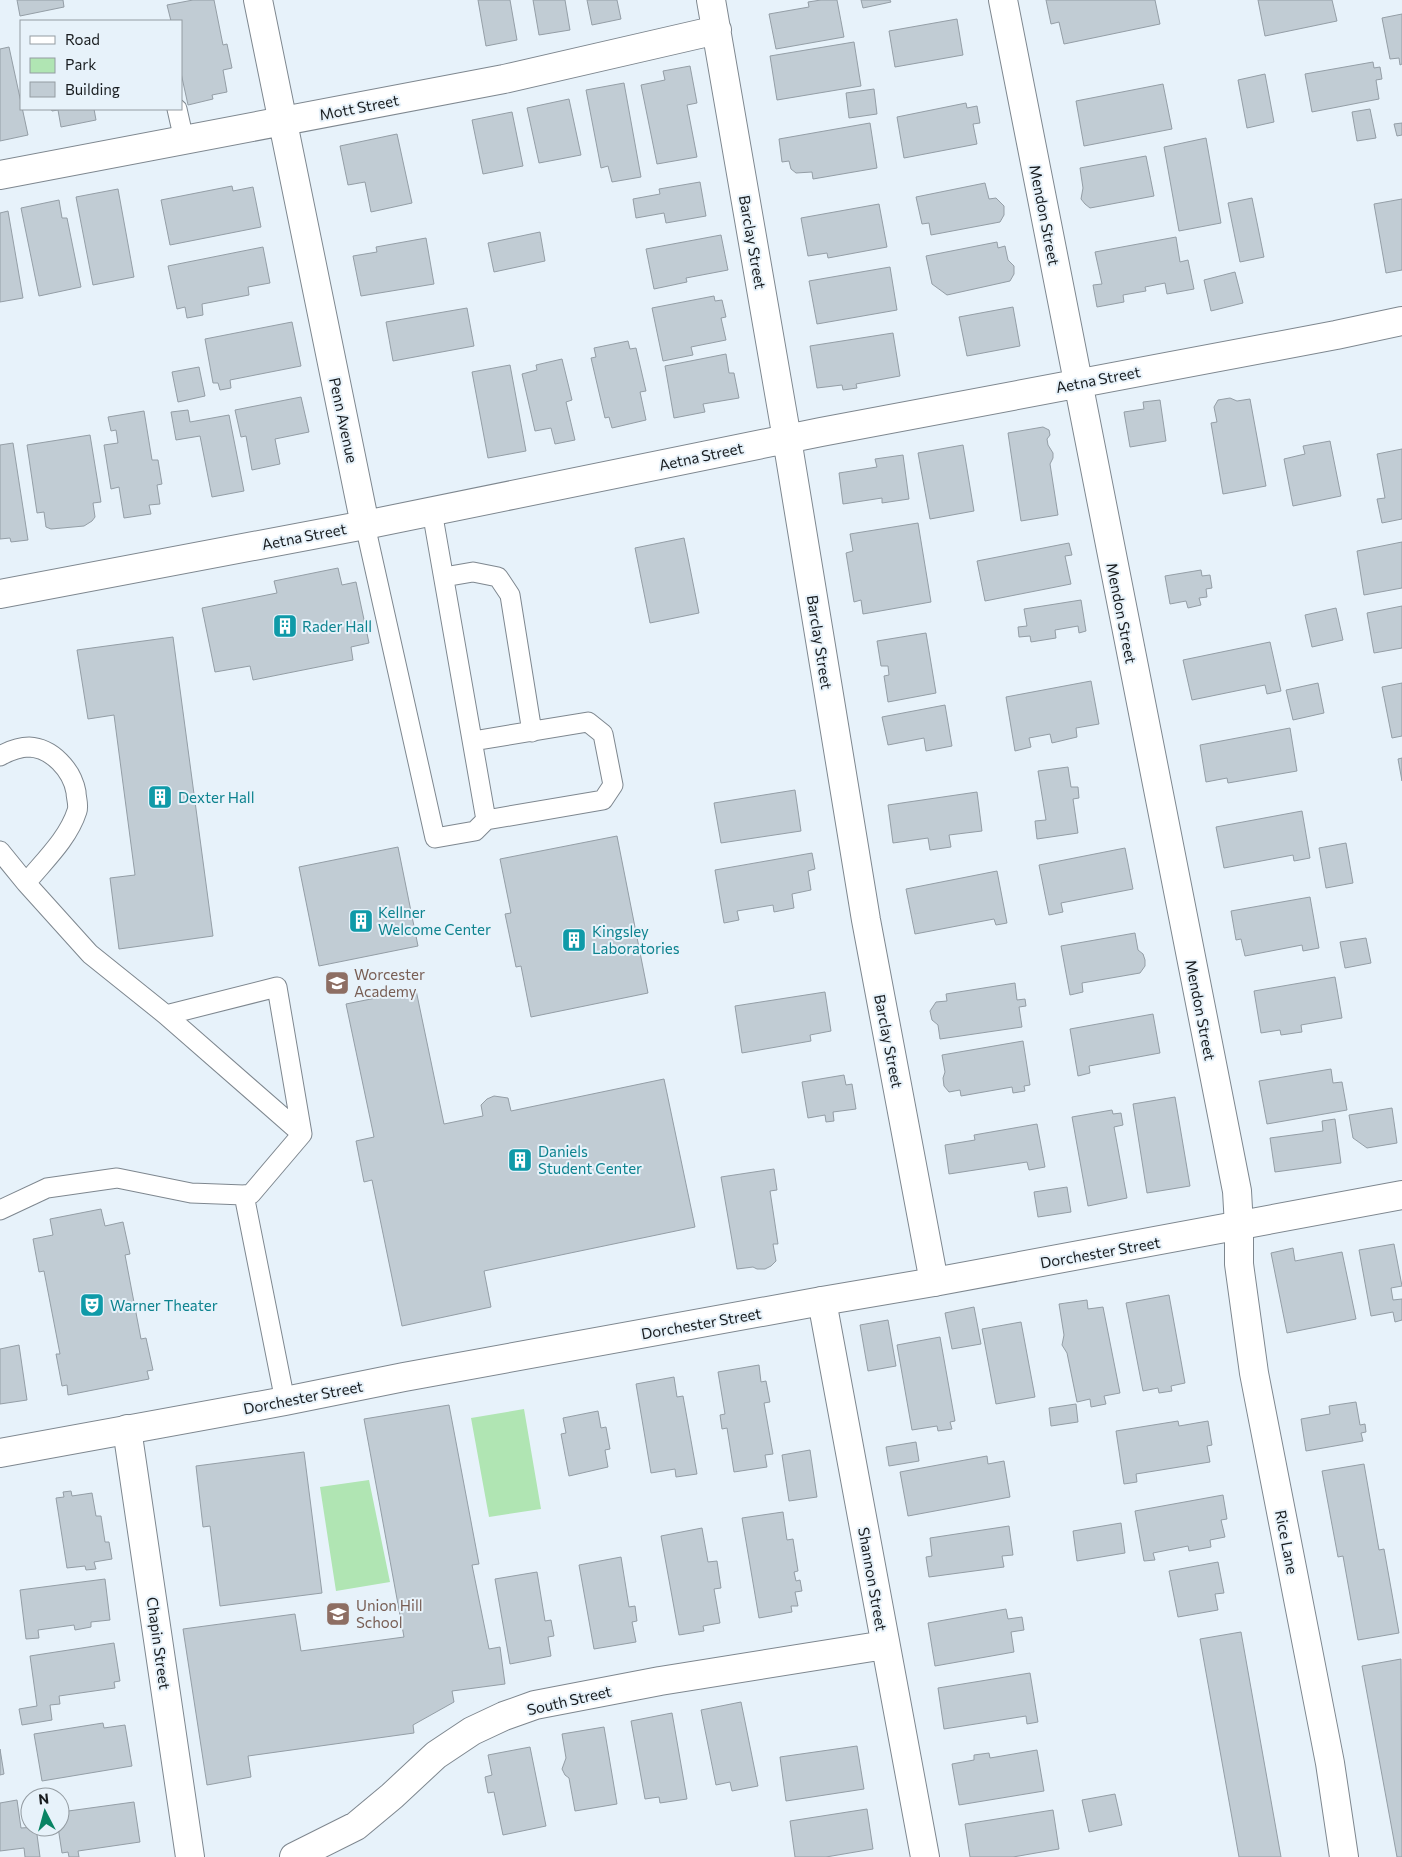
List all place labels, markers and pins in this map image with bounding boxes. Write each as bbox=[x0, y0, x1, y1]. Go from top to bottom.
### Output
building icon: Rader Hall bbox=[272, 613, 298, 639]
place label: Rader Hall bbox=[302, 617, 372, 635]
building icon: Dexter Hall bbox=[147, 784, 173, 810]
place label: Dexter Hall bbox=[178, 788, 254, 806]
place label: Kellner Welcome Center bbox=[378, 903, 491, 938]
building icon: Kellner Welcome Center bbox=[348, 908, 374, 934]
place label: Kingsley Laboratories bbox=[592, 922, 680, 957]
building icon: Kingsley Laboratories bbox=[561, 927, 587, 953]
place label: Worcester Academy bbox=[354, 965, 425, 1000]
school or university icon: Worcester Academy bbox=[324, 970, 350, 996]
place label: Daniels Student Center bbox=[538, 1142, 642, 1177]
building icon: Daniels Student Center bbox=[507, 1147, 533, 1173]
theatre icon: Warner Theater bbox=[79, 1292, 105, 1318]
place label: Warner Theater bbox=[110, 1296, 218, 1314]
place label: Union Hill School bbox=[356, 1596, 423, 1631]
school or university icon: Union Hill School bbox=[325, 1601, 351, 1627]

